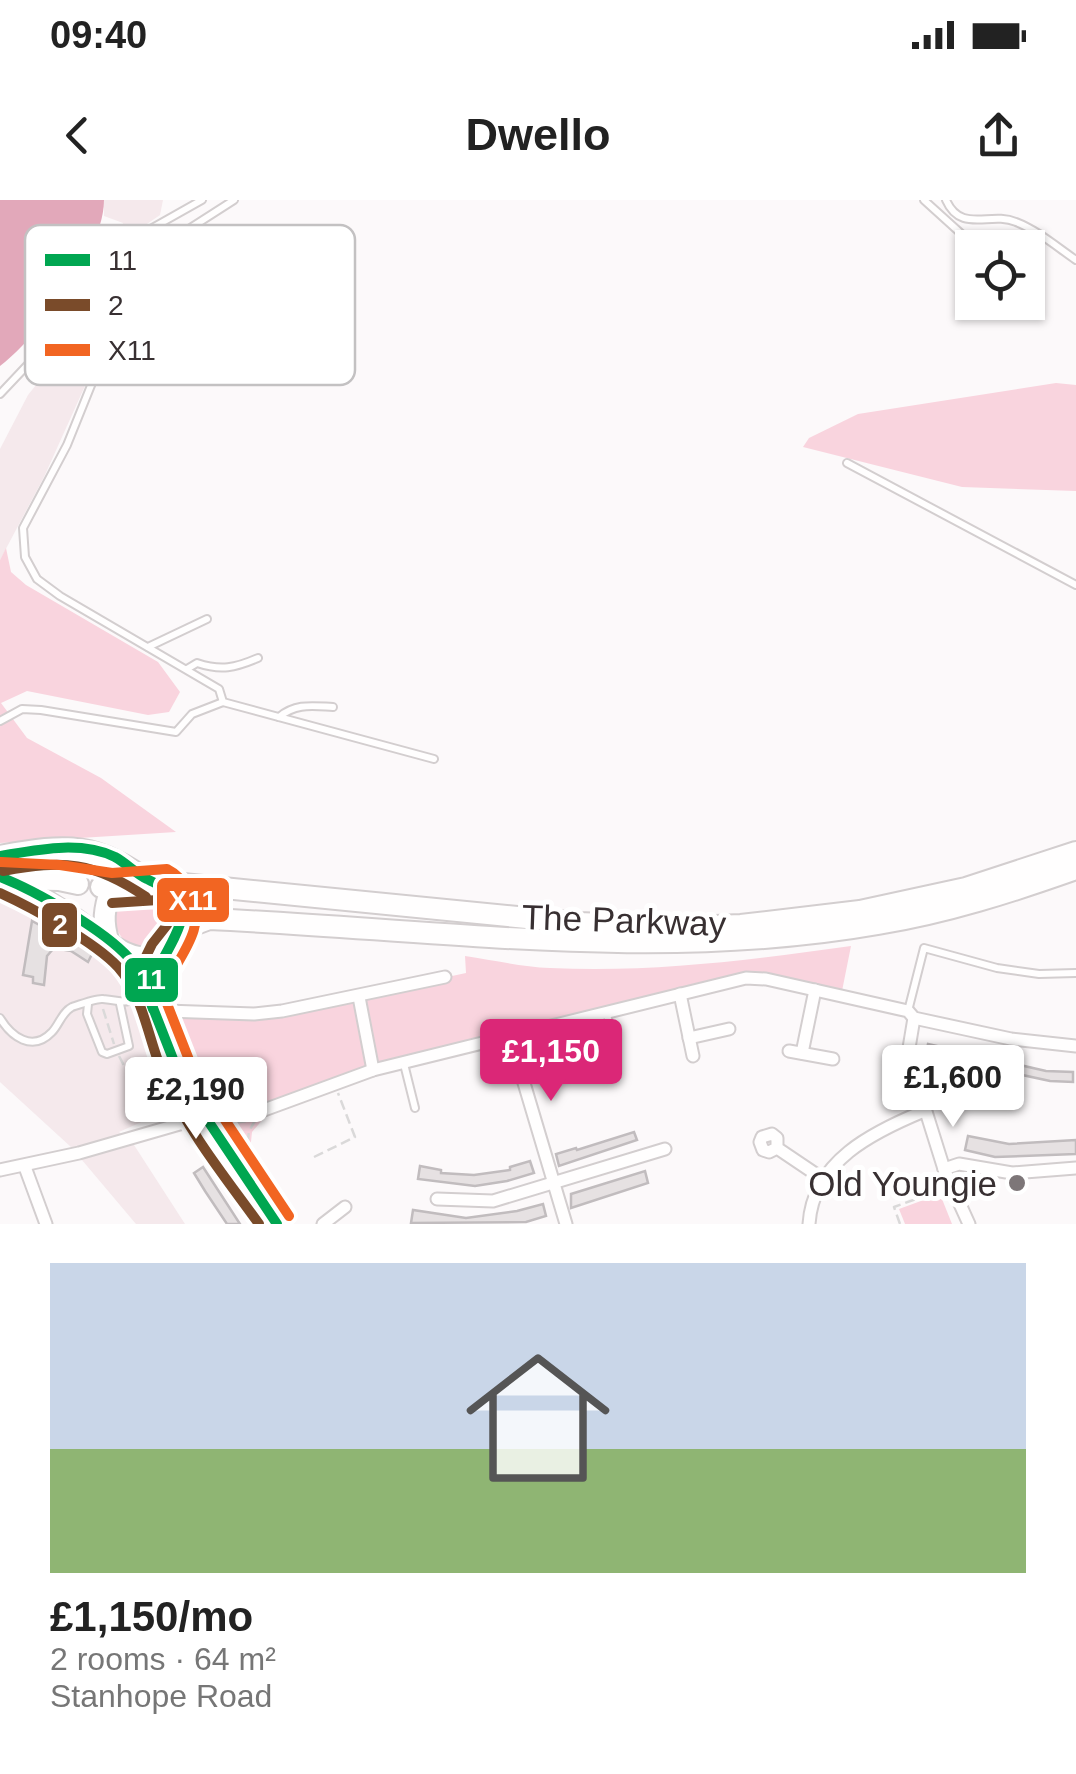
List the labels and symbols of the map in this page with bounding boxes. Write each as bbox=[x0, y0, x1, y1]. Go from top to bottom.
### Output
legend bbox=[25, 225, 355, 385]
text: 11 bbox=[108, 245, 137, 276]
text: 2 bbox=[108, 290, 124, 321]
text: X11 bbox=[108, 335, 156, 366]
line badge: X11 bbox=[155, 876, 231, 924]
text: X11 bbox=[169, 885, 217, 916]
street label: The Parkway bbox=[521, 897, 727, 943]
line badge: 2 bbox=[40, 901, 79, 949]
text: 2 bbox=[52, 909, 68, 940]
line badge: 11 bbox=[123, 956, 180, 1004]
text: 11 bbox=[136, 964, 166, 995]
pin: £1,150 bbox=[470, 1019, 632, 1104]
pin: £1,600 bbox=[872, 1045, 1034, 1130]
pin: £2,190 bbox=[115, 1057, 277, 1142]
place label: Old Youngie bbox=[808, 1164, 997, 1203]
marker: Old Youngie bbox=[1006, 1172, 1028, 1194]

